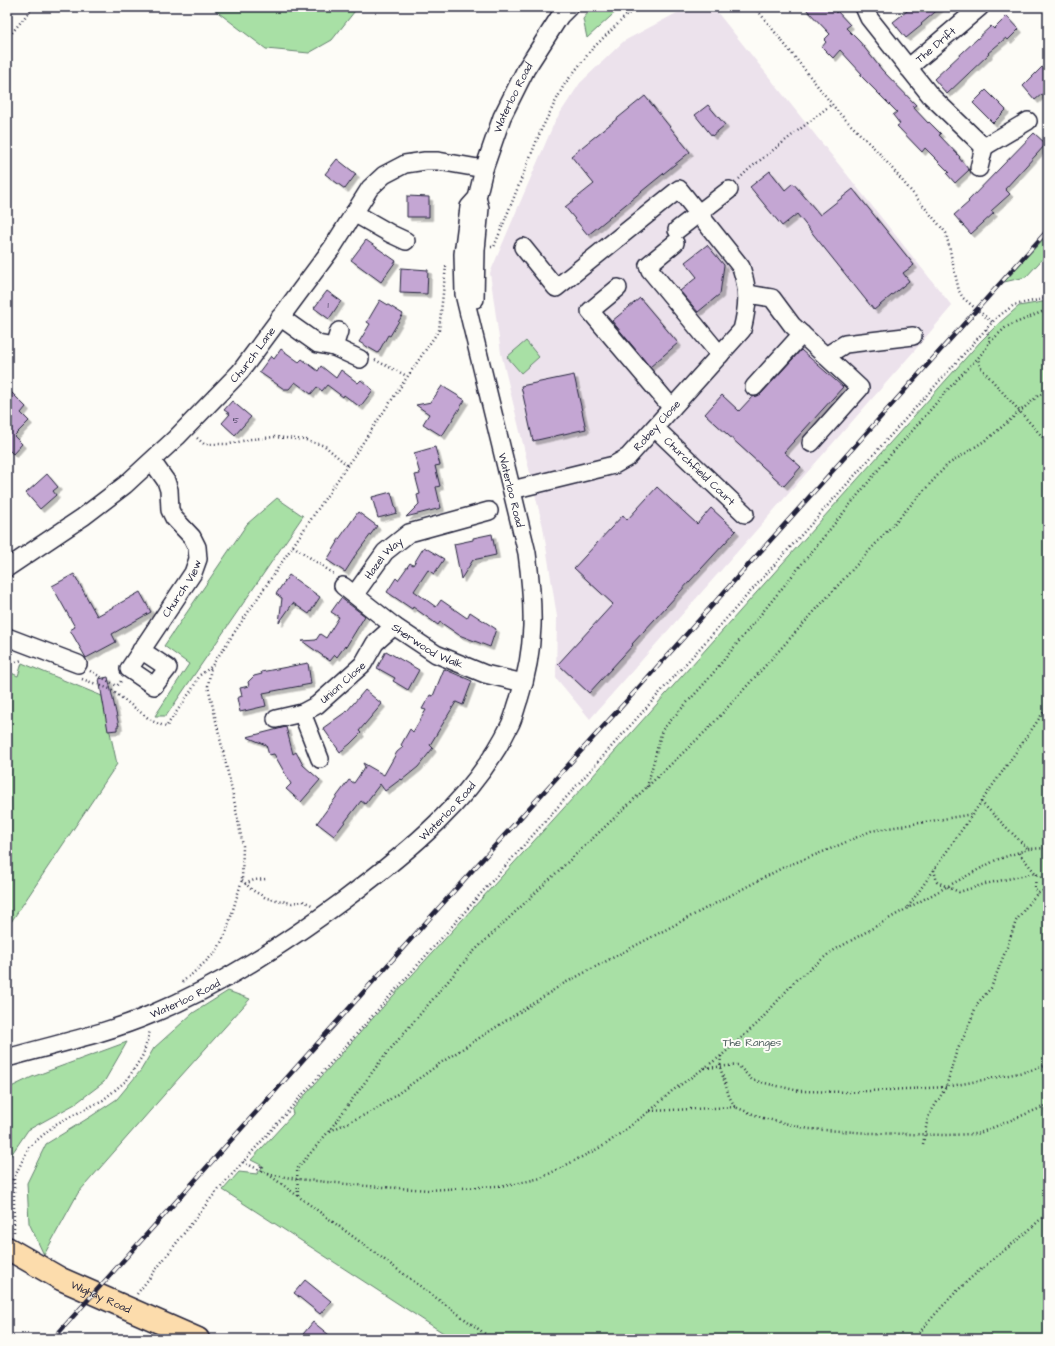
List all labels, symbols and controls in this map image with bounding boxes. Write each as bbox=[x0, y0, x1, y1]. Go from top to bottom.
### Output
street label: The Drift bbox=[912, 23, 959, 66]
street label: Waterloo Road bbox=[490, 59, 536, 135]
house number: 1 bbox=[327, 299, 329, 312]
street label: Church Lane bbox=[226, 324, 279, 386]
street label: Robey Close bbox=[630, 396, 684, 454]
house number: 5 bbox=[233, 414, 240, 427]
street label: Churchfield Court bbox=[661, 433, 739, 509]
street label: Waterloo Road bbox=[495, 451, 528, 529]
street label: Hazel Way bbox=[361, 534, 406, 582]
street label: Church View bbox=[158, 557, 205, 620]
street label: Sherwood Walk bbox=[389, 619, 466, 672]
street label: Union Close bbox=[316, 658, 369, 707]
street label: Waterloo Road bbox=[415, 778, 479, 844]
street label: Waterloo Road bbox=[147, 975, 223, 1022]
park label: The Ranges bbox=[723, 1035, 782, 1051]
street label: Wighay Road bbox=[69, 1277, 134, 1316]

